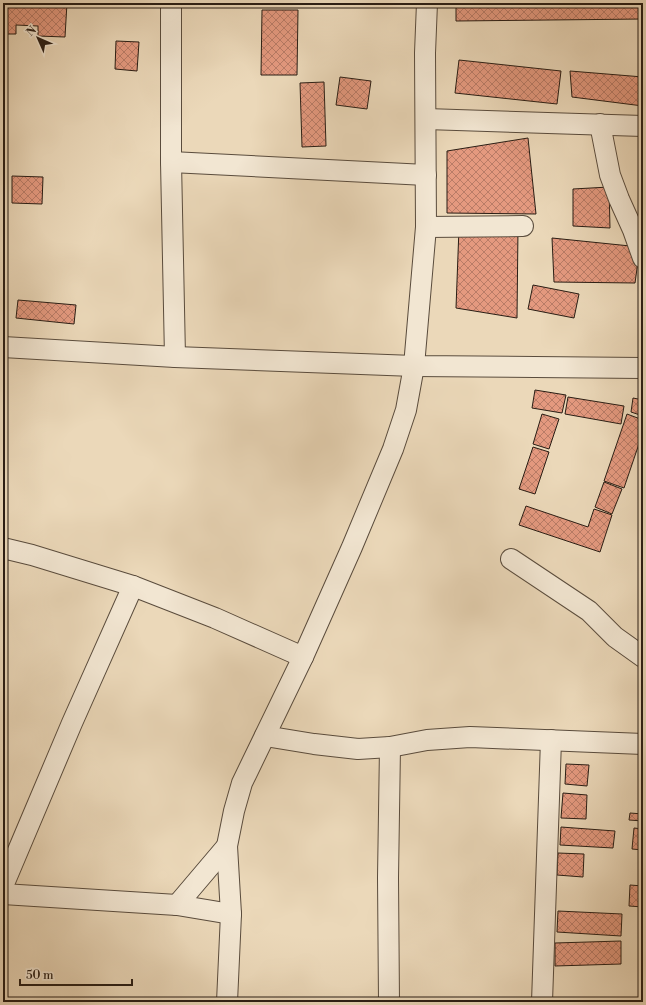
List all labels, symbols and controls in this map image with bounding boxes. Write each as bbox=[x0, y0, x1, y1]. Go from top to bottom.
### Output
north arrow bbox=[18, 18, 58, 58]
text: N bbox=[24, 23, 40, 40]
scale bar bbox=[20, 961, 132, 987]
text: 50 m bbox=[26, 968, 54, 983]

